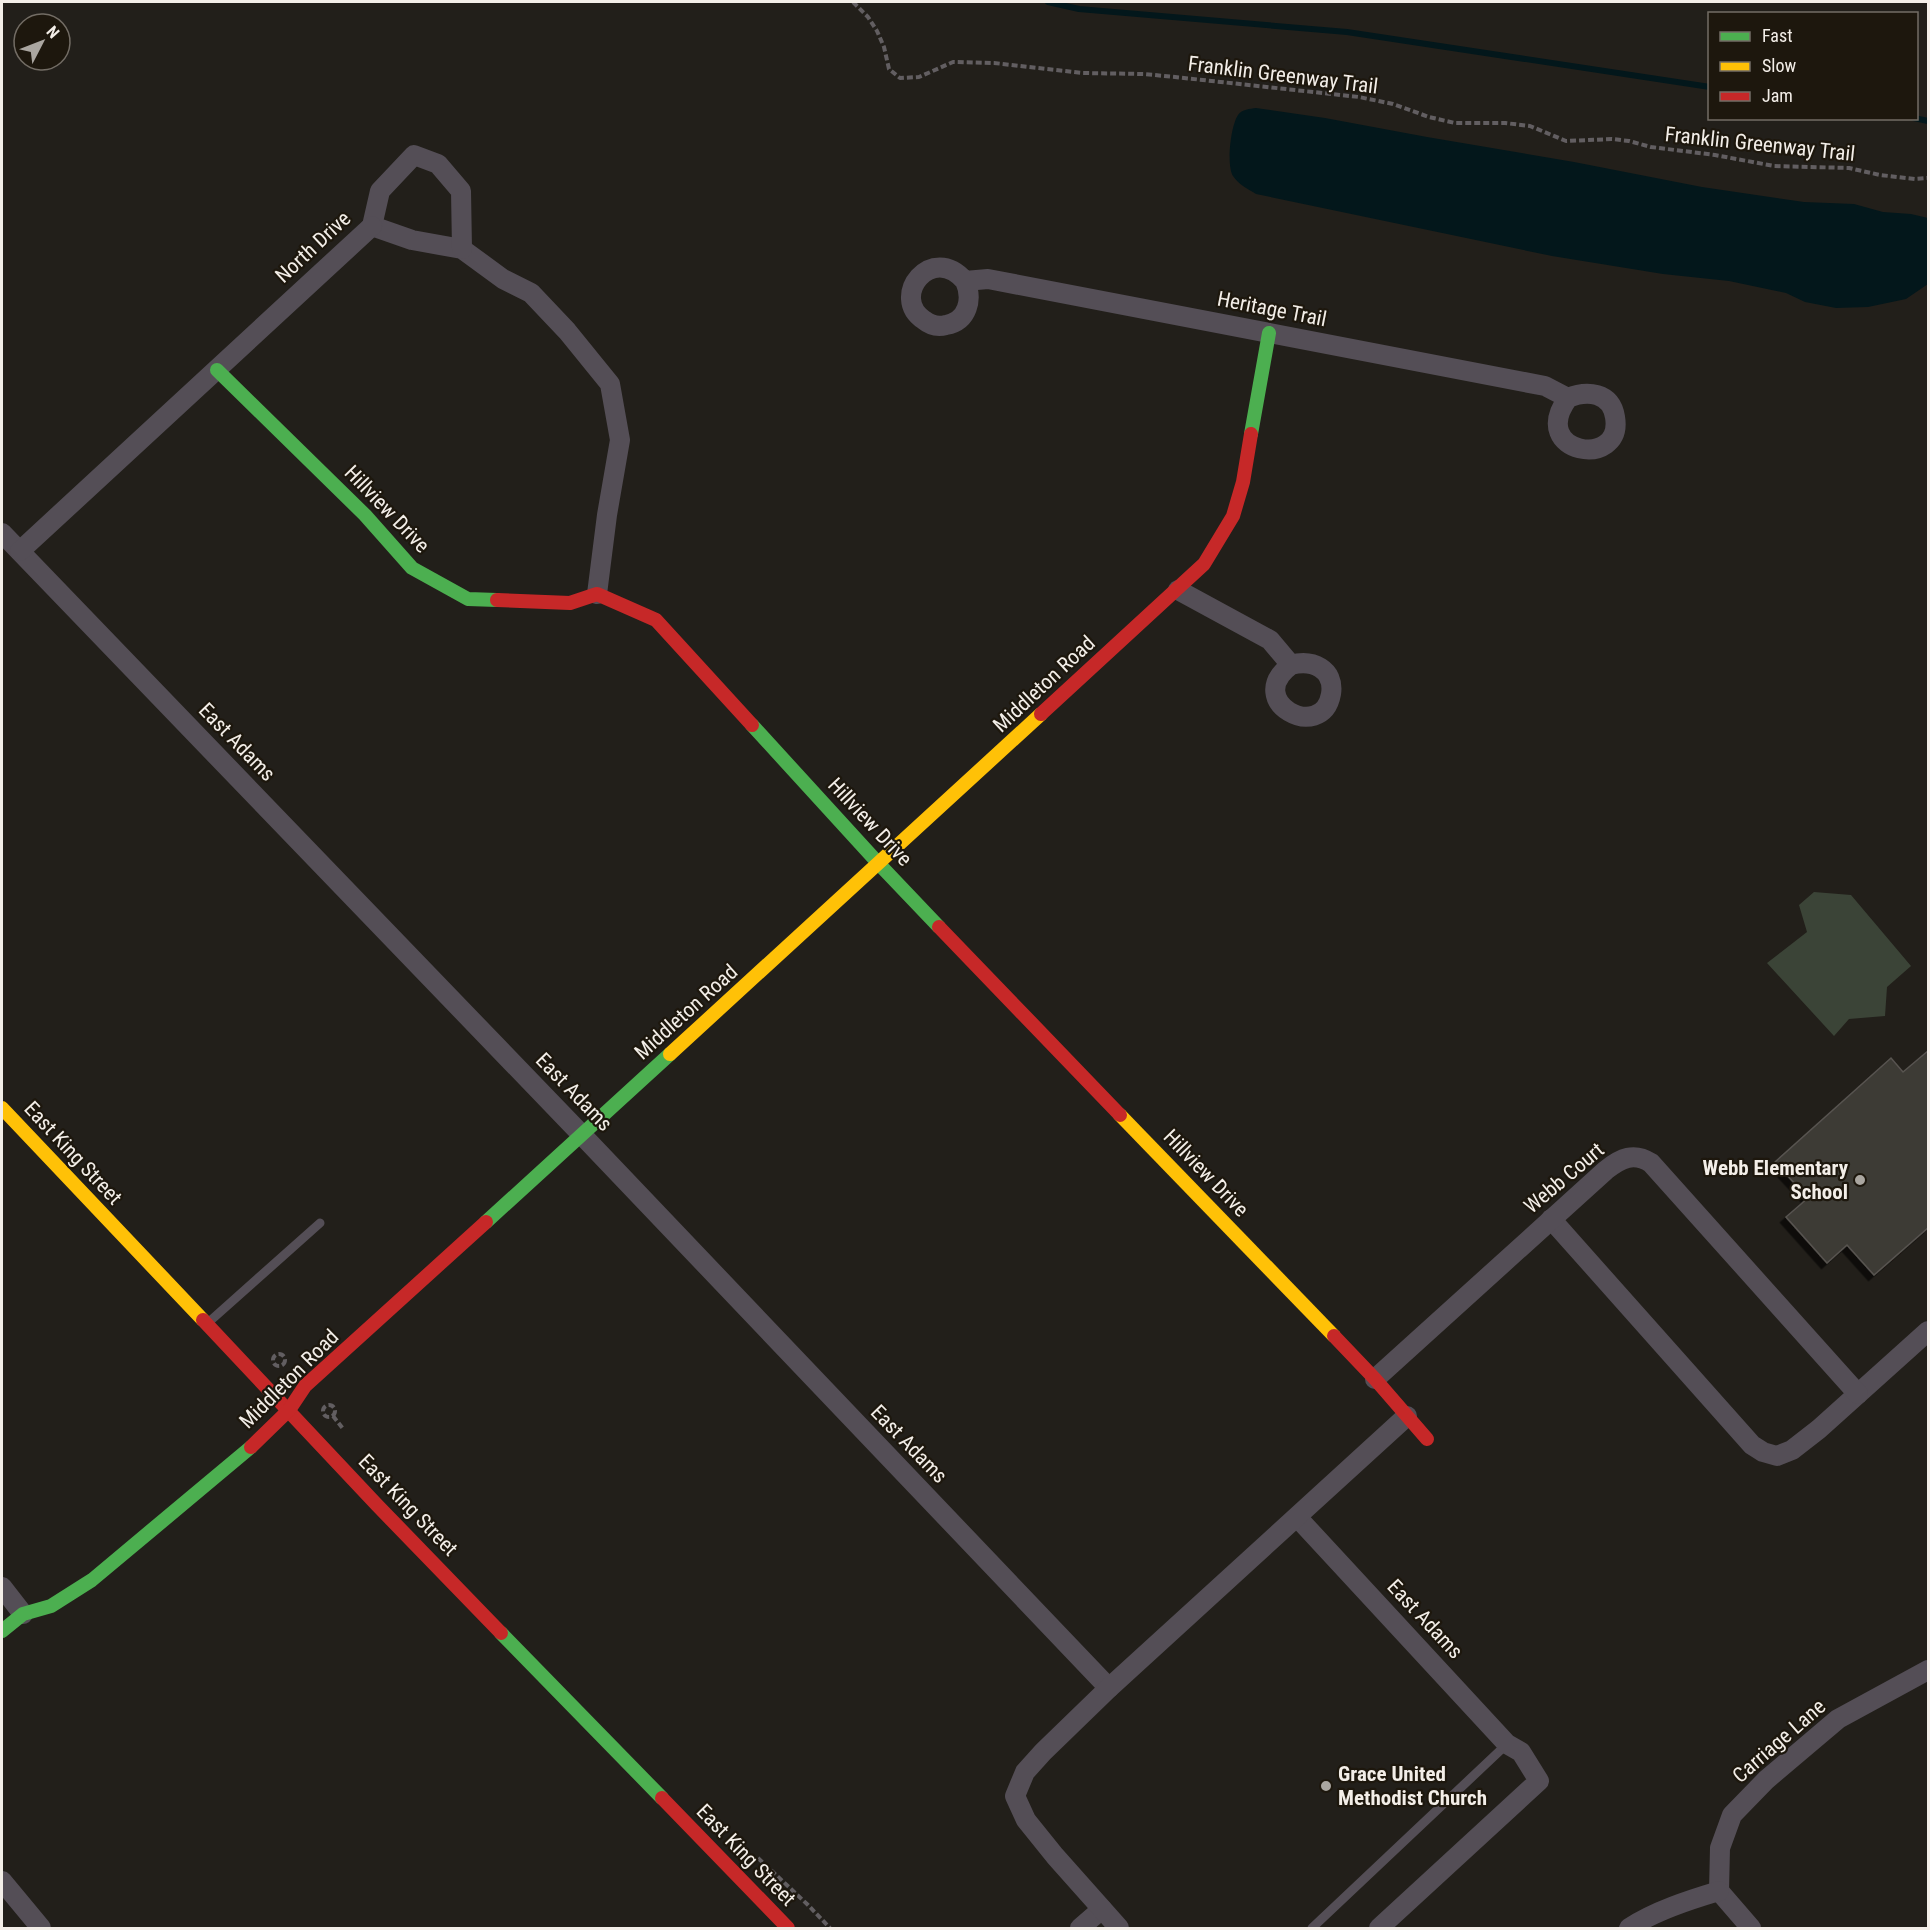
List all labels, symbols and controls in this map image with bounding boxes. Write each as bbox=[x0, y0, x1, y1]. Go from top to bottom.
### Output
north arrow bbox=[12, 12, 72, 72]
legend bbox=[1708, 12, 1918, 120]
text: N bbox=[42, 22, 63, 42]
text: Fast bbox=[1762, 25, 1793, 46]
street label: Franklin Greenway Trail bbox=[1187, 51, 1379, 99]
text: Slow bbox=[1762, 55, 1797, 76]
text: Jam bbox=[1762, 85, 1793, 106]
street label: Franklin Greenway Trail bbox=[1664, 122, 1856, 166]
street label: North Drive bbox=[271, 206, 355, 288]
street label: Heritage Trail bbox=[1215, 287, 1329, 331]
street label: Hillview Drive bbox=[340, 461, 434, 558]
street label: Middleton Road bbox=[988, 631, 1100, 737]
street label: East Adams bbox=[194, 698, 280, 786]
street label: Hillview Drive bbox=[823, 773, 917, 871]
street label: Middleton Road bbox=[630, 960, 742, 1064]
street label: East Adams bbox=[531, 1048, 617, 1136]
street label: East King Street bbox=[19, 1097, 127, 1209]
street label: Hillview Drive bbox=[1159, 1125, 1253, 1222]
street label: Webb Court bbox=[1519, 1138, 1609, 1218]
place label: Webb Elementary School bbox=[1702, 1156, 1849, 1204]
marker: Webb Elementary School bbox=[1853, 1173, 1867, 1187]
street label: Middleton Road bbox=[235, 1325, 343, 1433]
street label: East Adams bbox=[866, 1400, 952, 1488]
street label: East King Street bbox=[354, 1449, 462, 1561]
street label: East Adams bbox=[1382, 1575, 1468, 1663]
street label: Carriage Lane bbox=[1728, 1694, 1830, 1788]
place label: Grace United Methodist Church bbox=[1338, 1762, 1487, 1810]
marker: Grace United Methodist Church bbox=[1319, 1779, 1333, 1793]
street label: East King Street bbox=[692, 1799, 800, 1911]

